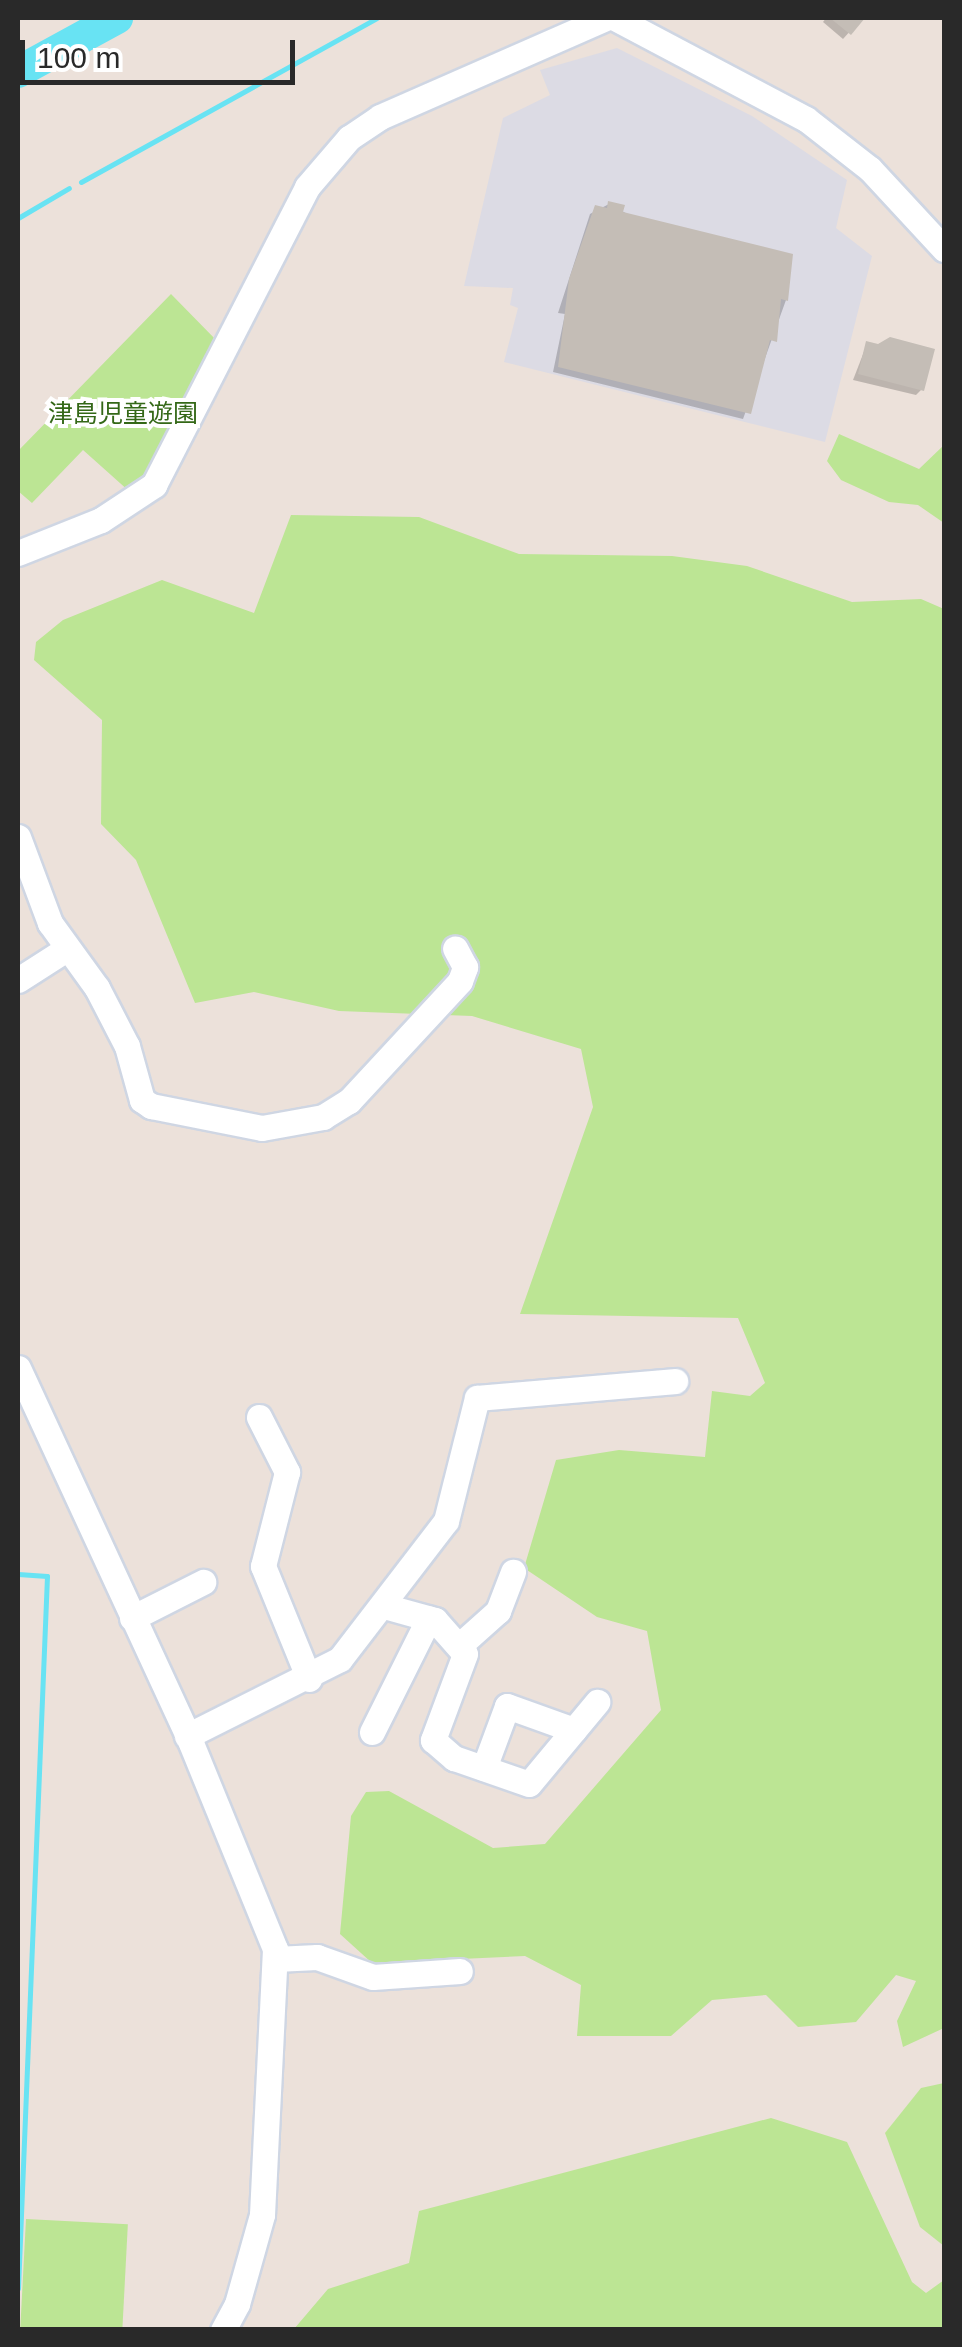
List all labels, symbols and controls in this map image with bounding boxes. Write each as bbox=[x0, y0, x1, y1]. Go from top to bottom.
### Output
scale bar bbox=[25, 20, 300, 82]
text: 100 m bbox=[37, 41, 120, 74]
park label: 津島児童遊園 bbox=[48, 398, 198, 428]

